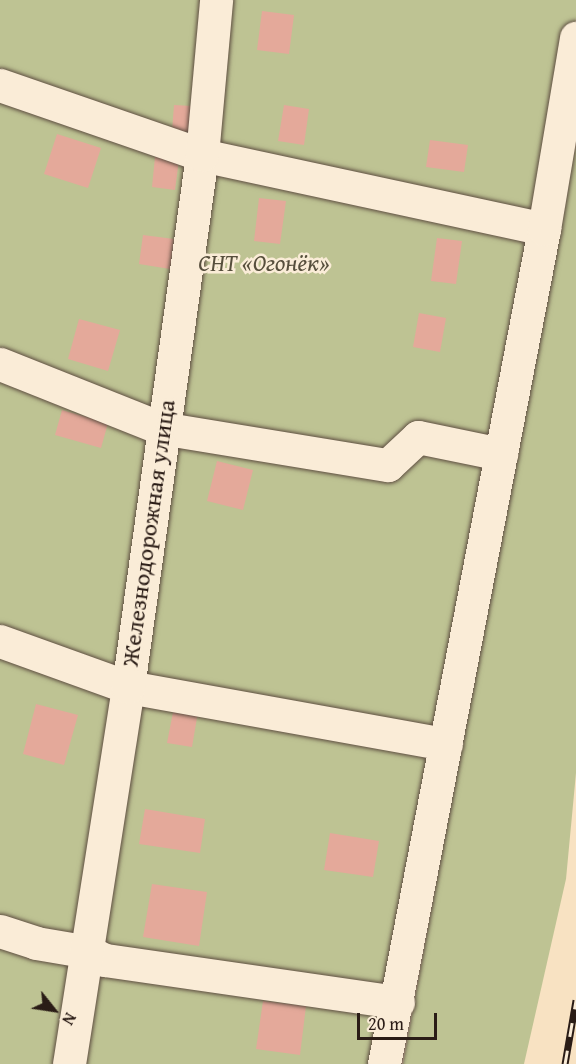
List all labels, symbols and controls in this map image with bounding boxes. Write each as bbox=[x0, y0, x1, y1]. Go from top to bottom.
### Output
park label: СНТ «Огонёк» bbox=[198, 249, 330, 277]
street label: Железнодорожная улица bbox=[115, 398, 181, 668]
north arrow bbox=[24, 980, 84, 1040]
scale bar bbox=[360, 1001, 440, 1039]
text: N bbox=[57, 1008, 83, 1030]
text: 20 m bbox=[368, 1010, 404, 1037]

